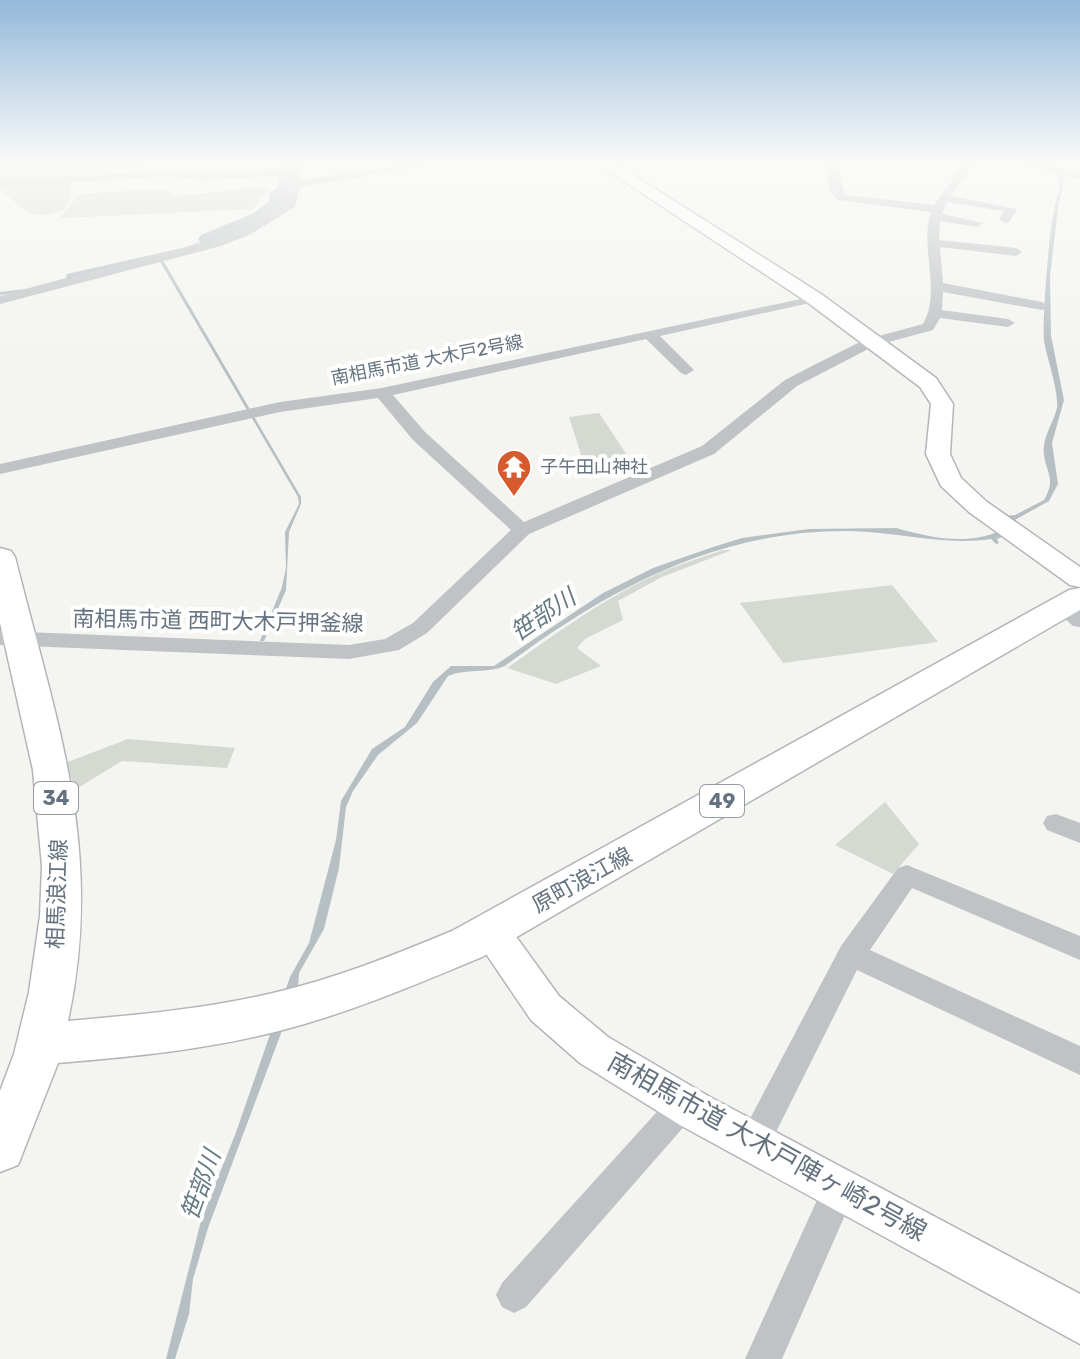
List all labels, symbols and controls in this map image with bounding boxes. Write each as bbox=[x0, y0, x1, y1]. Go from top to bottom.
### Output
street label: 南相馬市道 大木戸2号線 bbox=[329, 331, 525, 389]
temple icon: 子午田山神社 bbox=[495, 448, 533, 498]
place label: 子午田山神社 bbox=[540, 456, 648, 478]
water label: 笹部川 bbox=[505, 582, 583, 647]
street label: 南相馬市道 西町大木戸押釜線 bbox=[72, 605, 364, 637]
road number: 34 bbox=[34, 782, 78, 814]
road number: 49 bbox=[700, 785, 744, 817]
street label: 相馬浪江線 bbox=[42, 839, 72, 949]
street label: 原町浪江線 bbox=[527, 842, 637, 918]
street label: 南相馬市道 大木戸陣ヶ崎2号線 bbox=[602, 1046, 932, 1248]
water label: 笹部川 bbox=[176, 1144, 227, 1224]

